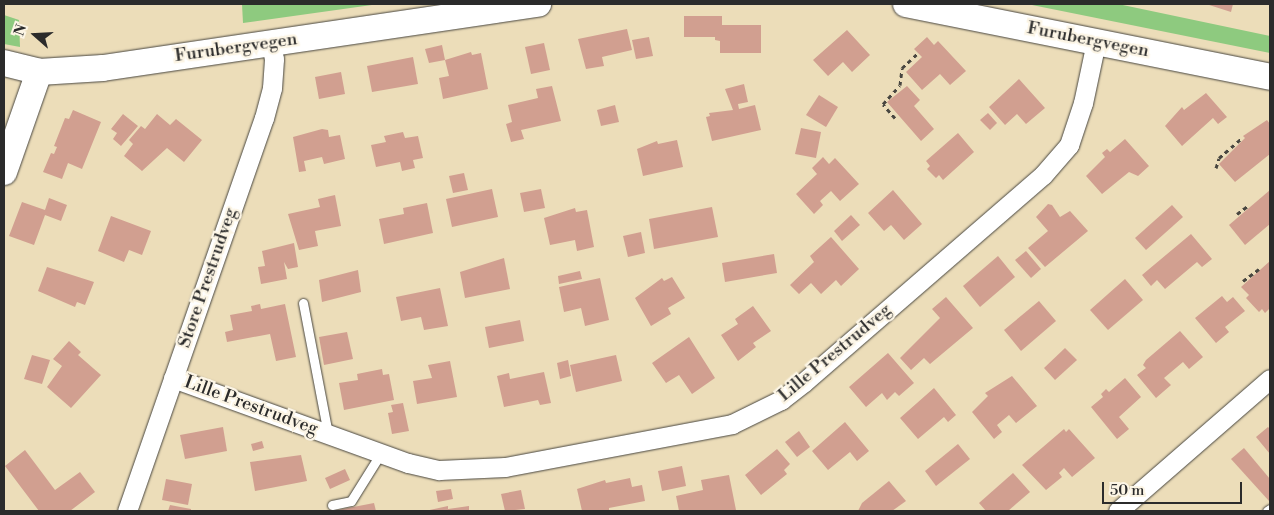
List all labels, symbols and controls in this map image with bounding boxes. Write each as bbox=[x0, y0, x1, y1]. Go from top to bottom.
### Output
north arrow bbox=[10, 10, 60, 60]
street label: Furubergvegen bbox=[1025, 18, 1151, 62]
text: N bbox=[11, 22, 31, 38]
street label: Furubergvegen bbox=[173, 29, 299, 67]
street label: Store Prestrudveg bbox=[174, 205, 242, 351]
street label: Lille Prestrudveg bbox=[774, 299, 896, 407]
street label: Lille Prestrudveg bbox=[181, 372, 321, 440]
scale bar bbox=[1104, 472, 1244, 504]
text: 50 m bbox=[1110, 481, 1144, 500]

